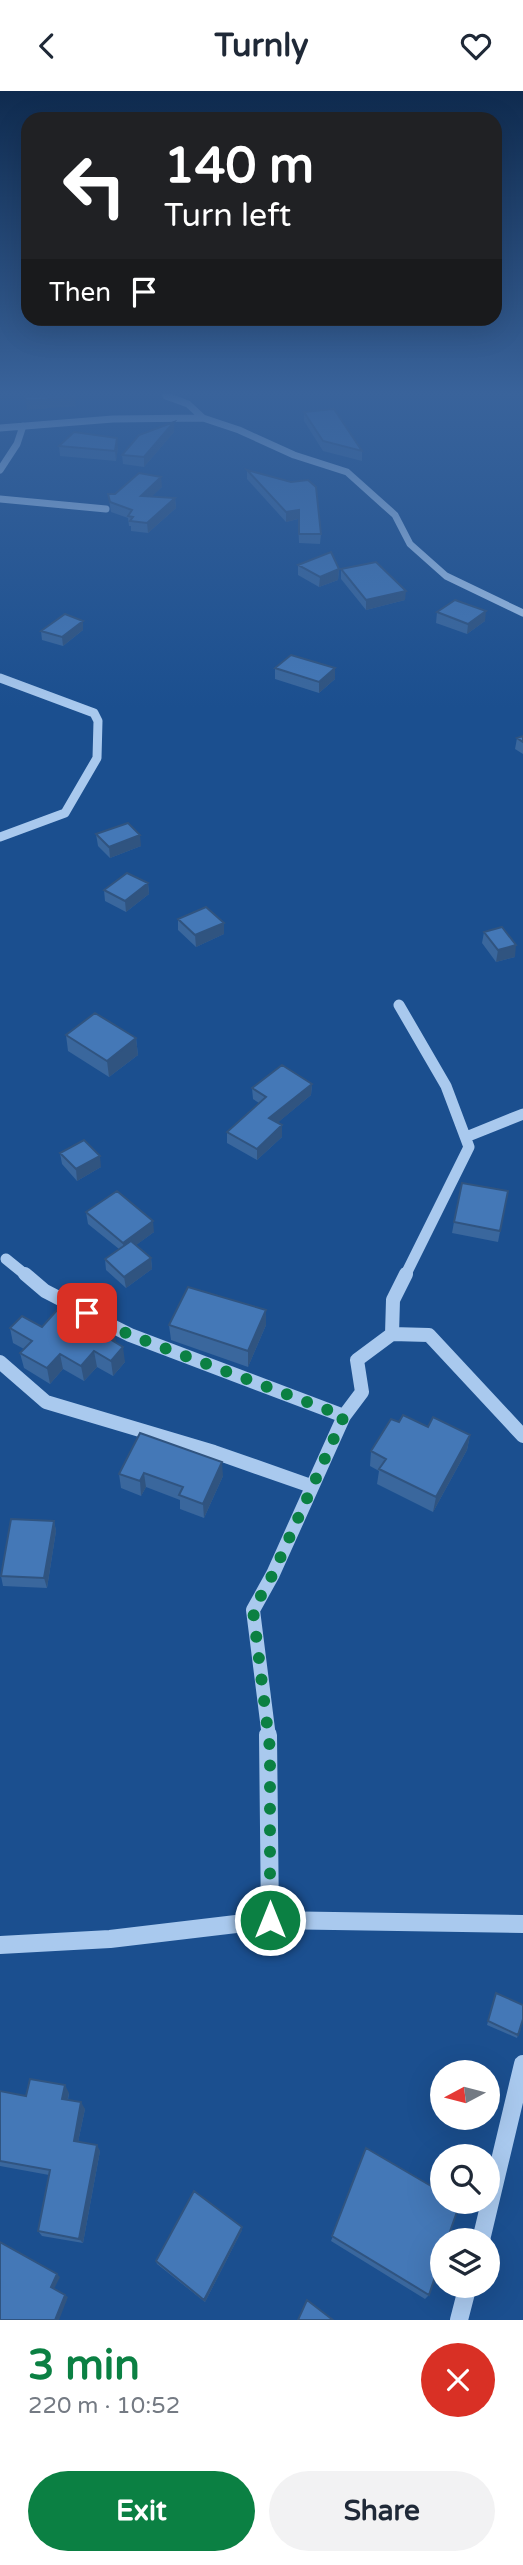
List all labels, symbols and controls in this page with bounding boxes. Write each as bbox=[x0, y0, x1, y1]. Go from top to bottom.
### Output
icon: back bbox=[28, 27, 66, 65]
text: Turnly bbox=[215, 27, 308, 65]
icon: heart bbox=[457, 27, 495, 65]
text: 140 m bbox=[164, 137, 314, 196]
icon: left bbox=[49, 140, 140, 231]
text: Turn left bbox=[164, 197, 291, 235]
icon: arrive bbox=[125, 273, 163, 311]
text: Then bbox=[49, 277, 111, 308]
pin bbox=[57, 1283, 117, 1343]
icon: arrive bbox=[68, 1294, 106, 1332]
position arrow bbox=[233, 1883, 307, 1957]
north arrow bbox=[430, 2060, 500, 2130]
map controls bbox=[430, 2060, 500, 2298]
button: search bbox=[430, 2144, 500, 2214]
button: layers bbox=[430, 2228, 500, 2298]
text: 3 min bbox=[28, 2340, 140, 2391]
button: close bbox=[421, 2343, 495, 2417]
text: 220 m · 10:52 bbox=[28, 2392, 180, 2420]
button: Exit bbox=[28, 2471, 255, 2551]
button: Share bbox=[269, 2471, 495, 2551]

